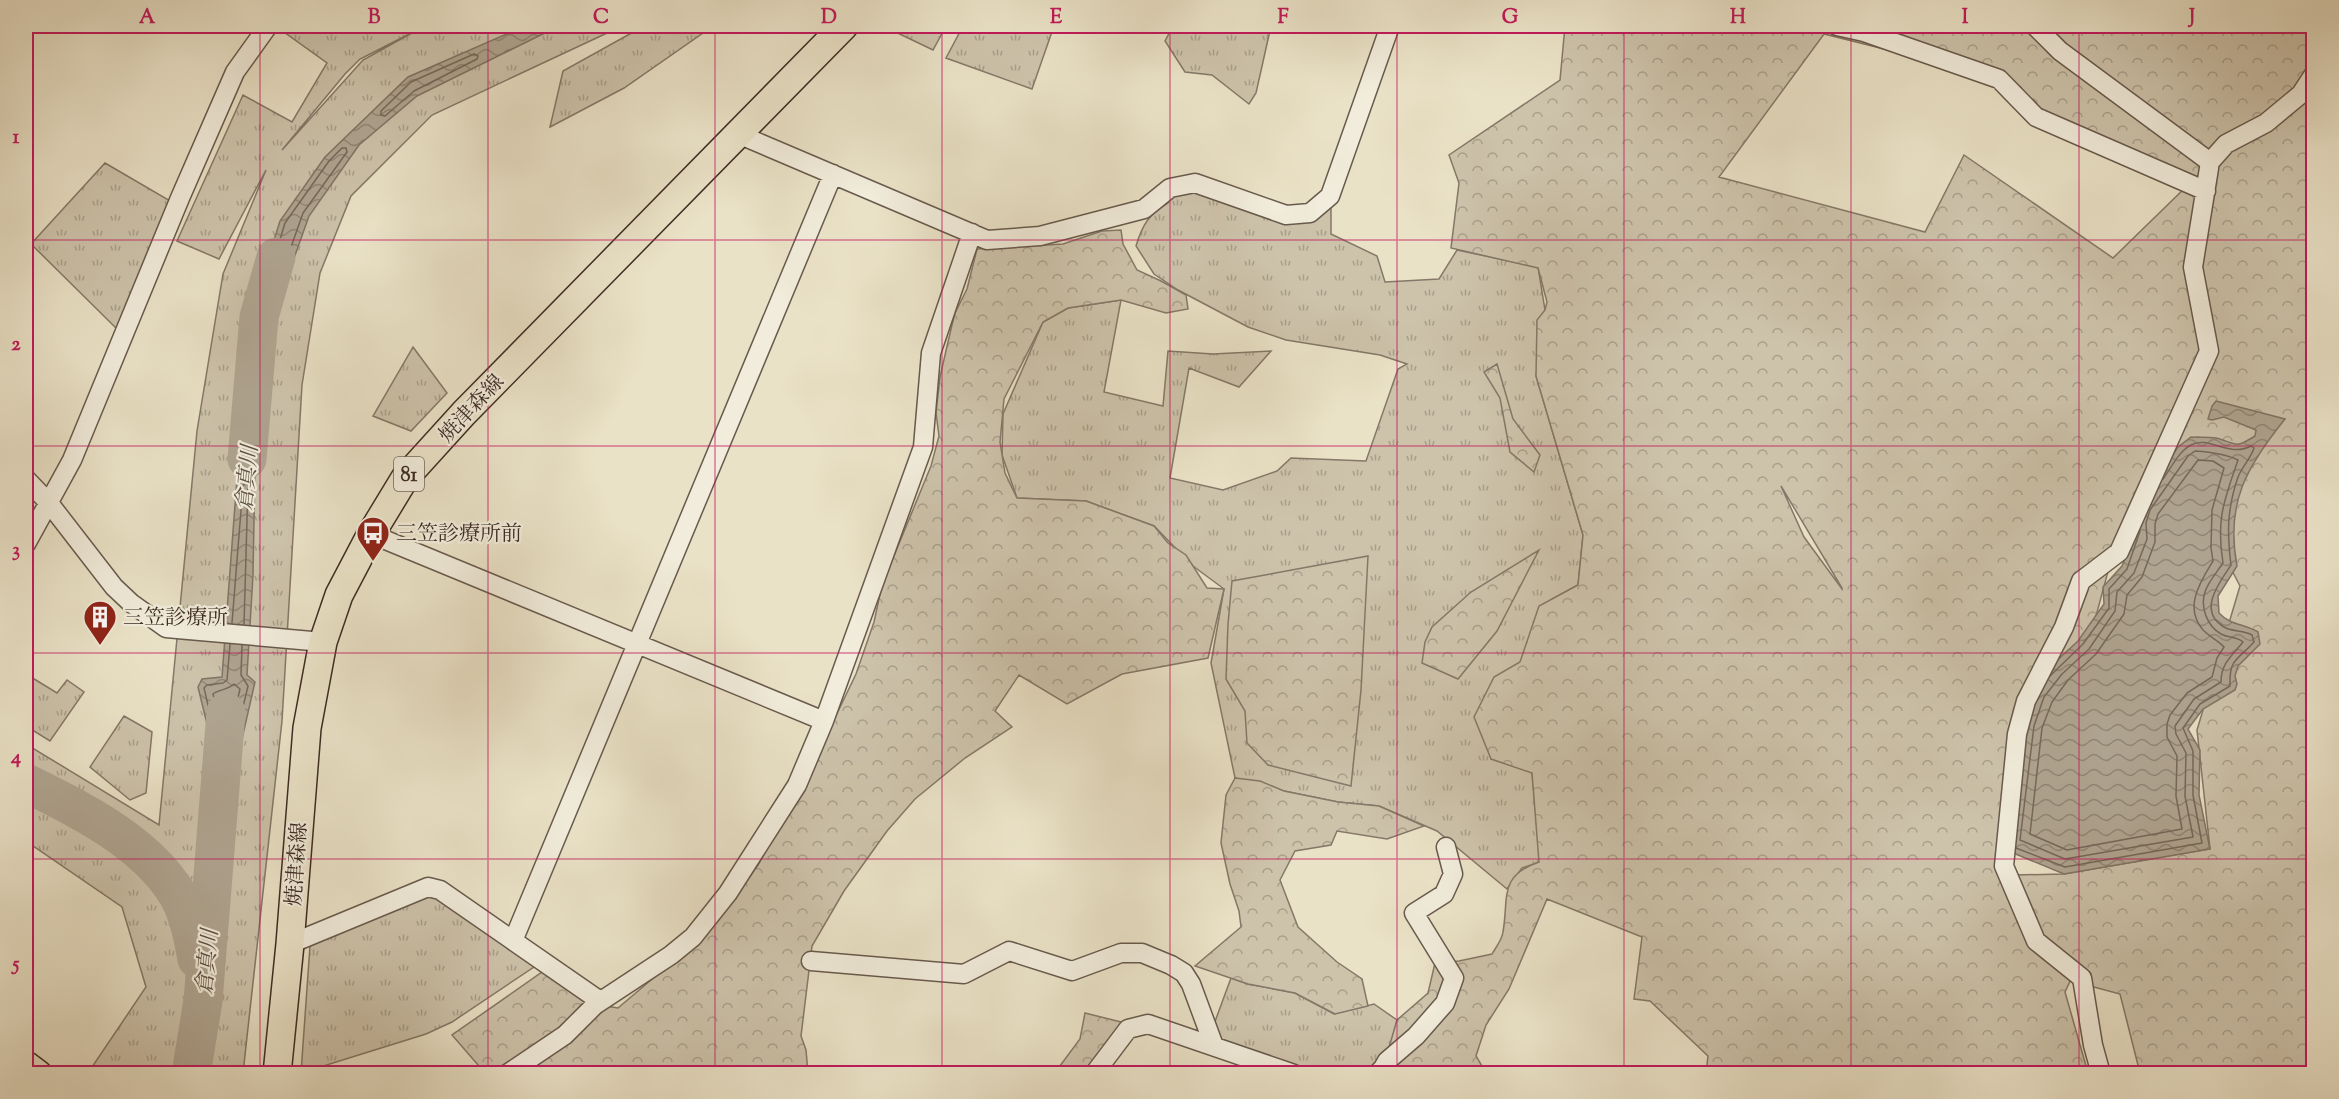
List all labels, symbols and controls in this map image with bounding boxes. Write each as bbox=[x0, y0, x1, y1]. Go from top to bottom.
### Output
text: A bbox=[139, 4, 156, 33]
text: B bbox=[368, 4, 381, 33]
text: C bbox=[593, 4, 609, 33]
text: D bbox=[821, 4, 837, 33]
text: E bbox=[1050, 4, 1063, 33]
text: F bbox=[1277, 4, 1289, 33]
text: G bbox=[1502, 4, 1519, 33]
text: H bbox=[1730, 4, 1746, 33]
text: I bbox=[1962, 4, 1969, 33]
text: J bbox=[2187, 4, 2195, 33]
text: 1 bbox=[13, 124, 20, 153]
text: 2 bbox=[11, 331, 21, 360]
street label: 焼津森線 bbox=[433, 368, 512, 450]
water label: 倉真川 bbox=[230, 442, 268, 513]
road number: 81 bbox=[394, 457, 424, 491]
bus stop icon: 三笠診療所前 bbox=[355, 515, 391, 562]
place label: 三笠診療所前 bbox=[396, 520, 522, 550]
text: 3 bbox=[12, 537, 20, 566]
building icon: 三笠診療所 bbox=[82, 599, 118, 646]
place label: 三笠診療所 bbox=[123, 604, 228, 634]
text: 4 bbox=[10, 744, 21, 773]
street label: 焼津森線 bbox=[280, 821, 316, 907]
water label: 倉真川 bbox=[190, 926, 228, 997]
text: 5 bbox=[11, 951, 20, 980]

